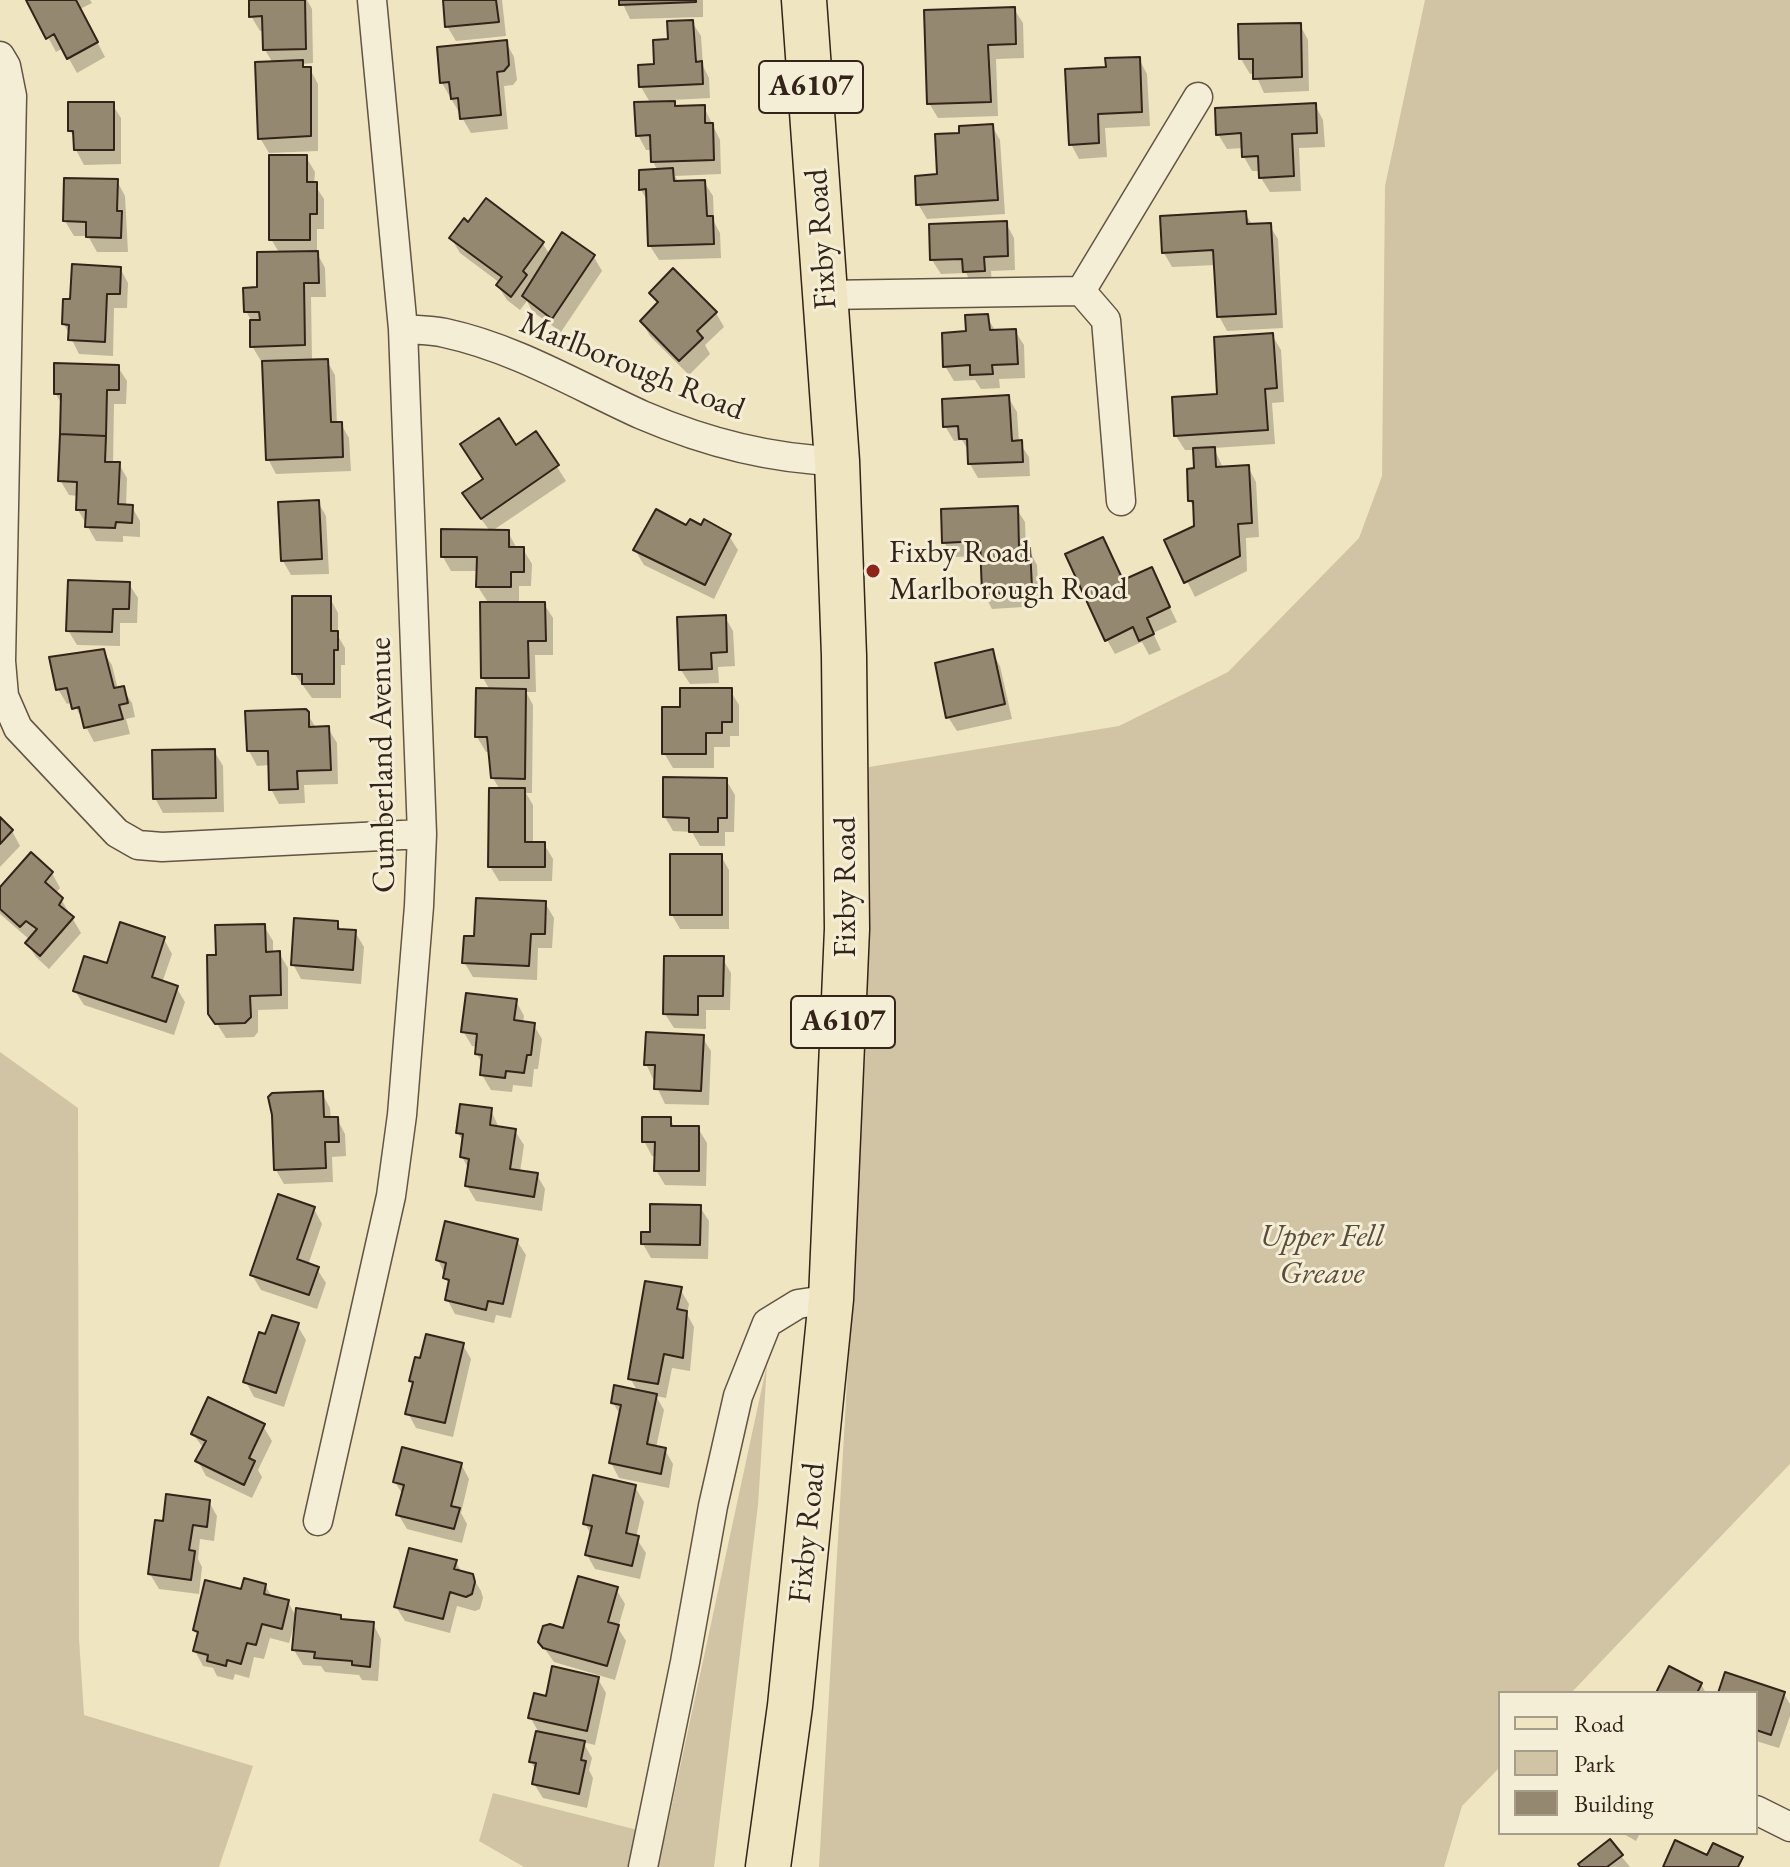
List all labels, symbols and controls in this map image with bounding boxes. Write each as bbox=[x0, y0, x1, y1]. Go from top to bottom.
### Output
road number: A6107 bbox=[759, 61, 863, 113]
street label: Fixby Road bbox=[798, 167, 846, 311]
street label: Marlborough Road bbox=[514, 304, 750, 430]
place label: Fixby Road Marlborough Road bbox=[889, 534, 1128, 609]
marker: Fixby Road Marlborough Road bbox=[864, 562, 882, 580]
street label: Cumberland Avenue bbox=[362, 637, 404, 893]
street label: Fixby Road bbox=[827, 816, 865, 958]
road number: A6107 bbox=[791, 996, 895, 1048]
park label: Upper Fell Greave bbox=[1260, 1218, 1384, 1293]
street label: Fixby Road bbox=[782, 1461, 834, 1605]
legend bbox=[1498, 1691, 1758, 1835]
text: Road bbox=[1574, 1708, 1624, 1739]
text: Park bbox=[1574, 1748, 1615, 1779]
text: Building bbox=[1574, 1788, 1654, 1819]

